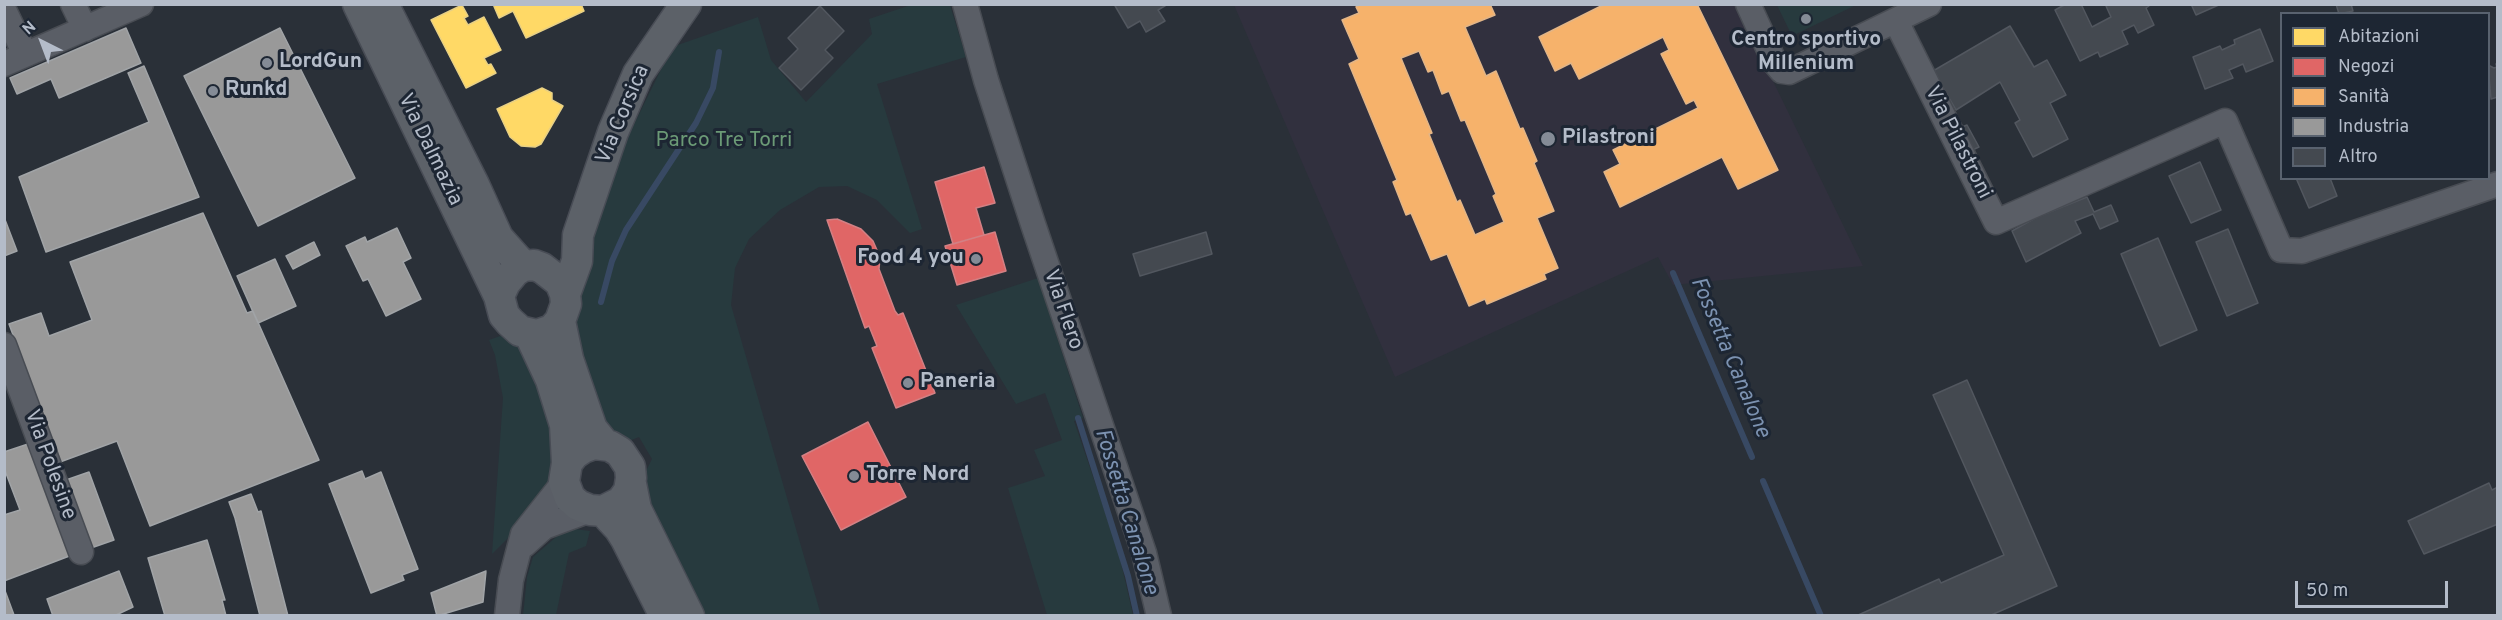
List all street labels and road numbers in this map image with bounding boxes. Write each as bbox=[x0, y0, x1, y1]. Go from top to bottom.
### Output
street label: Via Corsica bbox=[592, 62, 656, 168]
street label: Via Pilastroni bbox=[1918, 82, 1996, 204]
street label: Via Dalmazia bbox=[391, 90, 467, 210]
street label: Via Flero bbox=[1037, 267, 1087, 353]
street label: Via Polesine bbox=[17, 407, 81, 523]

